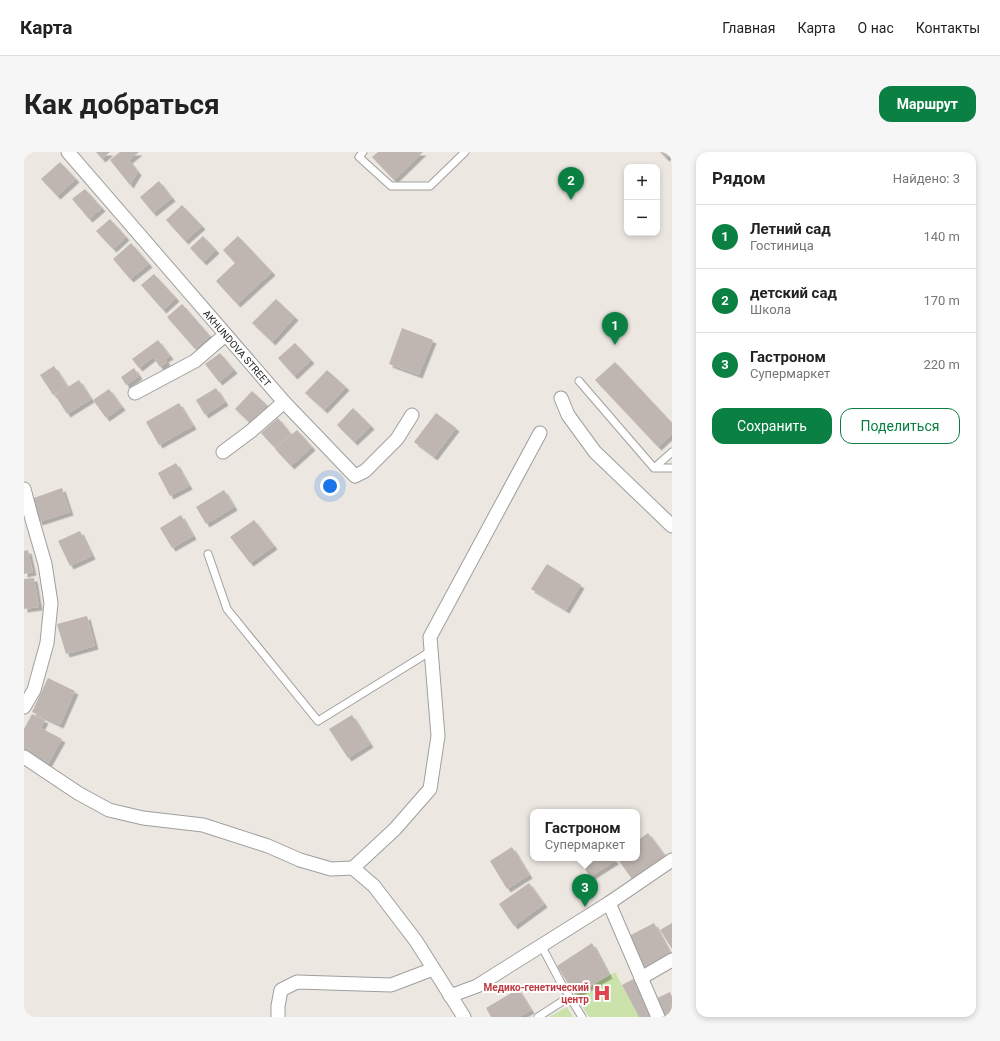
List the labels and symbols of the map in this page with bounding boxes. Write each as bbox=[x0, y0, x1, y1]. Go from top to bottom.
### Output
pin: 2 bbox=[558, 167, 584, 200]
street label: AKHUNDOVA STREET bbox=[201, 308, 273, 388]
pin: 1 bbox=[602, 312, 628, 345]
your location bbox=[320, 476, 340, 496]
pin: 3 bbox=[572, 874, 598, 907]
place label: Медико-генетический центр bbox=[484, 982, 589, 1005]
hospital icon: Медико-генетический центр bbox=[592, 983, 612, 1003]

